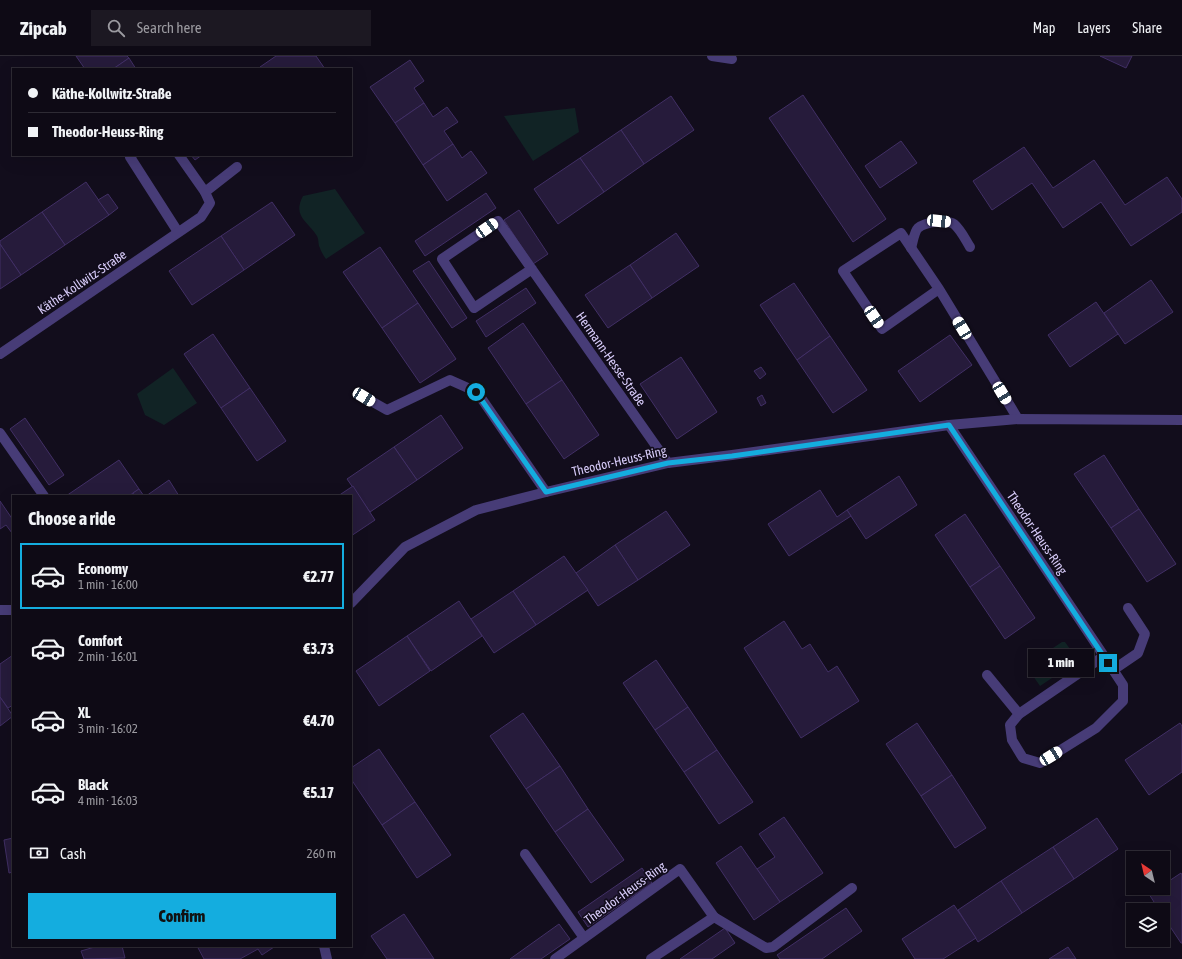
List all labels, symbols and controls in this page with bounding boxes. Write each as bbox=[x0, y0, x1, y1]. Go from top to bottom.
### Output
search box bbox=[91, 10, 371, 46]
text: Zipcab bbox=[20, 17, 67, 39]
icon: search bbox=[105, 17, 127, 39]
text: Search here bbox=[137, 19, 202, 36]
text: Map bbox=[1033, 20, 1055, 36]
text: Layers bbox=[1077, 20, 1110, 36]
text: Share bbox=[1132, 20, 1162, 36]
text: Käthe-Kollwitz-Straße bbox=[52, 85, 172, 102]
text: Theodor-Heuss-Ring bbox=[52, 123, 163, 140]
car bbox=[926, 214, 952, 228]
car bbox=[474, 216, 500, 240]
street label: Käthe-Kollwitz-Straße bbox=[35, 247, 129, 317]
car bbox=[862, 304, 886, 330]
street label: Hermann-Hesse-Straße bbox=[573, 309, 649, 409]
car bbox=[951, 315, 973, 341]
car bbox=[991, 380, 1013, 406]
route start bbox=[467, 383, 485, 401]
car bbox=[351, 386, 377, 408]
street label: Theodor-Heuss-Ring bbox=[570, 443, 668, 479]
street label: Theodor-Heuss-Ring bbox=[1004, 489, 1070, 578]
text: Choose a ride bbox=[28, 508, 116, 529]
icon: car bbox=[30, 558, 66, 594]
text: Economy bbox=[78, 560, 128, 577]
text: €2.77 bbox=[303, 568, 334, 585]
text: 1 min · 16:00 bbox=[78, 577, 138, 592]
icon: car bbox=[30, 630, 66, 666]
text: Comfort bbox=[78, 632, 122, 649]
text: €3.73 bbox=[303, 640, 334, 657]
text: 2 min · 16:01 bbox=[78, 649, 138, 664]
callout: 1 min bbox=[1028, 649, 1094, 677]
route end bbox=[1099, 654, 1117, 672]
text: 1 min bbox=[1048, 655, 1074, 670]
icon: car bbox=[30, 702, 66, 738]
text: XL bbox=[78, 704, 91, 721]
text: €4.70 bbox=[303, 712, 334, 729]
text: 3 min · 16:02 bbox=[78, 721, 138, 736]
car bbox=[1038, 745, 1064, 767]
icon: car bbox=[30, 774, 66, 810]
text: Black bbox=[78, 776, 108, 793]
text: €5.17 bbox=[303, 784, 334, 801]
text: 4 min · 16:03 bbox=[78, 793, 138, 808]
icon: cash bbox=[28, 842, 50, 864]
text: Cash bbox=[60, 845, 86, 862]
text: 260 m bbox=[307, 846, 336, 861]
north arrow bbox=[1126, 851, 1170, 895]
map controls bbox=[1126, 851, 1170, 947]
street label: Theodor-Heuss-Ring bbox=[582, 858, 669, 927]
button: Confirm bbox=[28, 893, 336, 939]
button: layers bbox=[1126, 903, 1170, 947]

